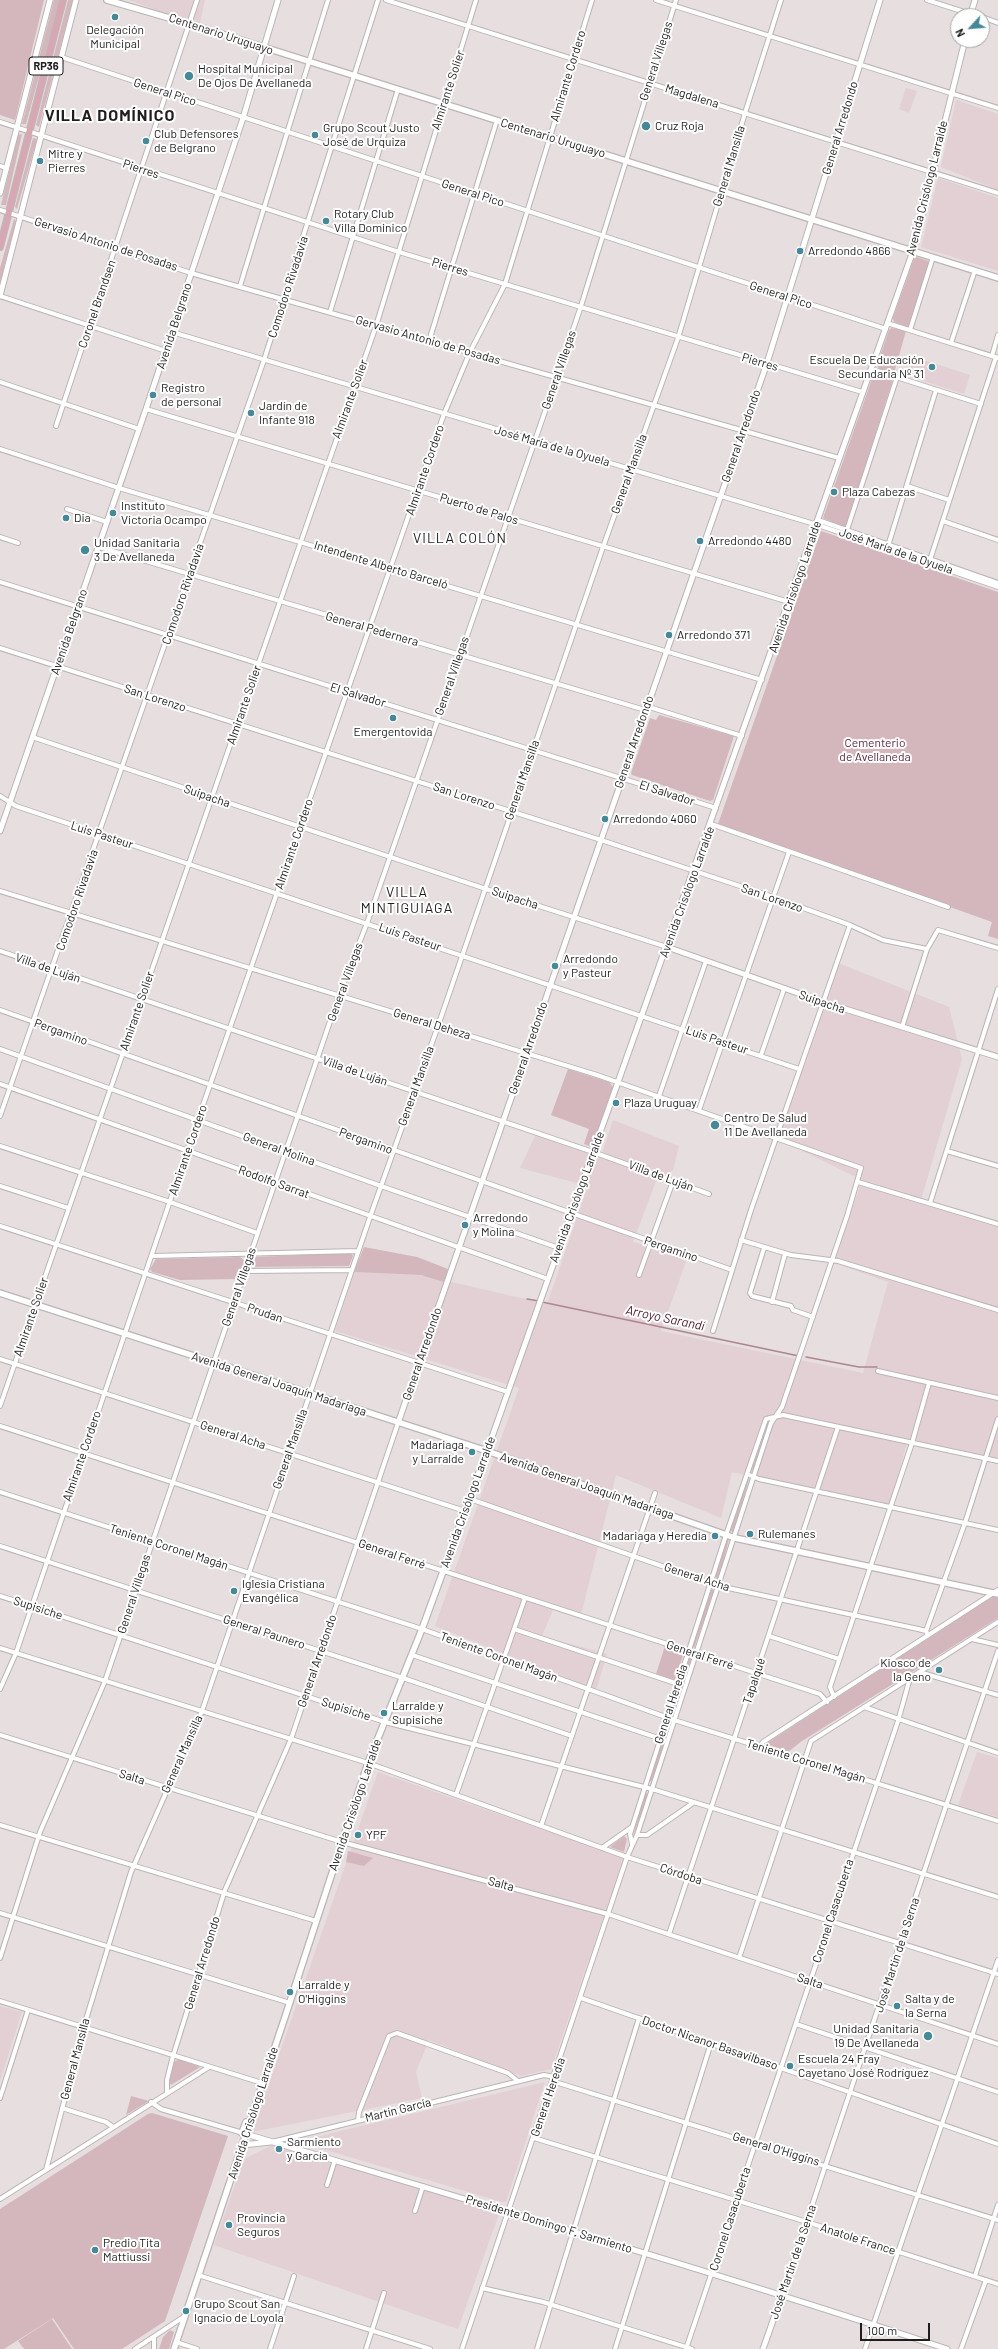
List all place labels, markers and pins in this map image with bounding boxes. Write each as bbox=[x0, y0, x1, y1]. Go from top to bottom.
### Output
marker: Delegación Municipal bbox=[110, 12, 120, 22]
place label: Delegación Municipal bbox=[86, 23, 144, 51]
place label: Hospital Municipal De Ojos De Avellaneda bbox=[198, 62, 311, 90]
marker: Hospital Municipal De Ojos De Avellaneda bbox=[183, 70, 195, 82]
place label: Cruz Roja bbox=[655, 119, 704, 133]
marker: Cruz Roja bbox=[640, 120, 652, 132]
place label: Grupo Scout Justo José de Urquiza bbox=[323, 121, 419, 149]
place label: Club Defensores de Belgrano bbox=[154, 127, 238, 155]
marker: Grupo Scout Justo José de Urquiza bbox=[310, 130, 320, 140]
marker: Club Defensores de Belgrano bbox=[141, 136, 151, 146]
place label: Mitre y Pierres bbox=[48, 147, 85, 175]
marker: Mitre y Pierres bbox=[35, 156, 45, 166]
place label: Rotary Club Villa Dominico bbox=[334, 207, 407, 235]
marker: Rotary Club Villa Dominico bbox=[321, 216, 331, 226]
place label: Arredondo 4866 bbox=[808, 244, 891, 258]
marker: Arredondo 4866 bbox=[795, 246, 805, 256]
place label: Escuela De Educación Secundaria Nº 31 bbox=[810, 353, 924, 381]
marker: Escuela De Educación Secundaria Nº 31 bbox=[927, 362, 937, 372]
place label: Registro de personal bbox=[161, 381, 221, 409]
marker: Registro de personal bbox=[148, 390, 158, 400]
place label: Jardín de Infante 918 bbox=[259, 399, 315, 427]
marker: Jardín de Infante 918 bbox=[246, 408, 256, 418]
place label: Plaza Cabezas bbox=[842, 485, 915, 499]
marker: Plaza Cabezas bbox=[829, 487, 839, 497]
place label: Instituto Victoria Ocampo bbox=[121, 499, 207, 527]
marker: Instituto Victoria Ocampo bbox=[108, 508, 118, 518]
place label: Dia bbox=[74, 511, 91, 525]
marker: Dia bbox=[61, 513, 71, 523]
place label: Arredondo 4480 bbox=[708, 534, 792, 548]
place label: Unidad Sanitaria 3 De Avellaneda bbox=[94, 536, 180, 564]
marker: Arredondo 4480 bbox=[695, 536, 705, 546]
marker: Unidad Sanitaria 3 De Avellaneda bbox=[79, 544, 91, 556]
place label: Arredondo 371 bbox=[677, 628, 750, 642]
marker: Arredondo 371 bbox=[664, 630, 674, 640]
marker: Emergentovida bbox=[388, 713, 398, 723]
place label: Emergentovida bbox=[354, 725, 432, 739]
place label: Arredondo 4060 bbox=[613, 812, 697, 826]
marker: Arredondo 4060 bbox=[600, 814, 610, 824]
place label: Arredondo y Pasteur bbox=[563, 952, 618, 980]
marker: Arredondo y Pasteur bbox=[550, 961, 560, 971]
place label: Plaza Uruguay bbox=[624, 1096, 697, 1110]
marker: Plaza Uruguay bbox=[611, 1098, 621, 1108]
place label: Centro De Salud 11 De Avellaneda bbox=[724, 1111, 807, 1139]
marker: Centro De Salud 11 De Avellaneda bbox=[709, 1119, 721, 1131]
place label: Arredondo y Molina bbox=[473, 1211, 528, 1239]
marker: Arredondo y Molina bbox=[460, 1220, 470, 1230]
place label: Madariaga y Larralde bbox=[410, 1438, 464, 1466]
marker: Madariaga y Larralde bbox=[467, 1447, 477, 1457]
place label: Rulemanes bbox=[758, 1527, 815, 1541]
place label: Madariaga y Heredia bbox=[602, 1529, 707, 1543]
marker: Rulemanes bbox=[745, 1529, 755, 1539]
marker: Madariaga y Heredia bbox=[710, 1531, 720, 1541]
place label: Iglesia Cristiana Evangélica bbox=[242, 1577, 325, 1605]
marker: Iglesia Cristiana Evangélica bbox=[229, 1586, 239, 1596]
place label: Kiosco de la Geno bbox=[880, 1656, 931, 1684]
marker: Kiosco de la Geno bbox=[934, 1665, 944, 1675]
place label: Larralde y Supisiche bbox=[392, 1699, 443, 1727]
marker: Larralde y Supisiche bbox=[379, 1708, 389, 1718]
place label: YPF bbox=[366, 1828, 387, 1842]
marker: YPF bbox=[353, 1830, 363, 1840]
place label: Larralde y O'Higgins bbox=[298, 1978, 349, 2006]
marker: Larralde y O'Higgins bbox=[285, 1987, 295, 1997]
place label: Salta y de la Serna bbox=[905, 1992, 955, 2020]
marker: Salta y de la Serna bbox=[892, 2001, 902, 2011]
place label: Unidad Sanitaria 19 De Avellaneda bbox=[833, 2022, 919, 2050]
marker: Unidad Sanitaria 19 De Avellaneda bbox=[922, 2030, 934, 2042]
place label: Escuela 24 Fray Cayetano José Rodríguez bbox=[798, 2052, 929, 2080]
marker: Escuela 24 Fray Cayetano José Rodríguez bbox=[785, 2061, 795, 2071]
place label: Sarmiento y García bbox=[287, 2135, 341, 2163]
marker: Sarmiento y García bbox=[274, 2144, 284, 2154]
place label: Provincia Seguros bbox=[237, 2211, 285, 2239]
marker: Provincia Seguros bbox=[224, 2220, 234, 2230]
place label: Predio Tita Mattiussi bbox=[103, 2236, 160, 2264]
marker: Predio Tita Mattiussi bbox=[90, 2245, 100, 2255]
place label: Grupo Scout San Ignacio de Loyola bbox=[194, 2297, 284, 2325]
marker: Grupo Scout San Ignacio de Loyola bbox=[181, 2306, 191, 2316]

